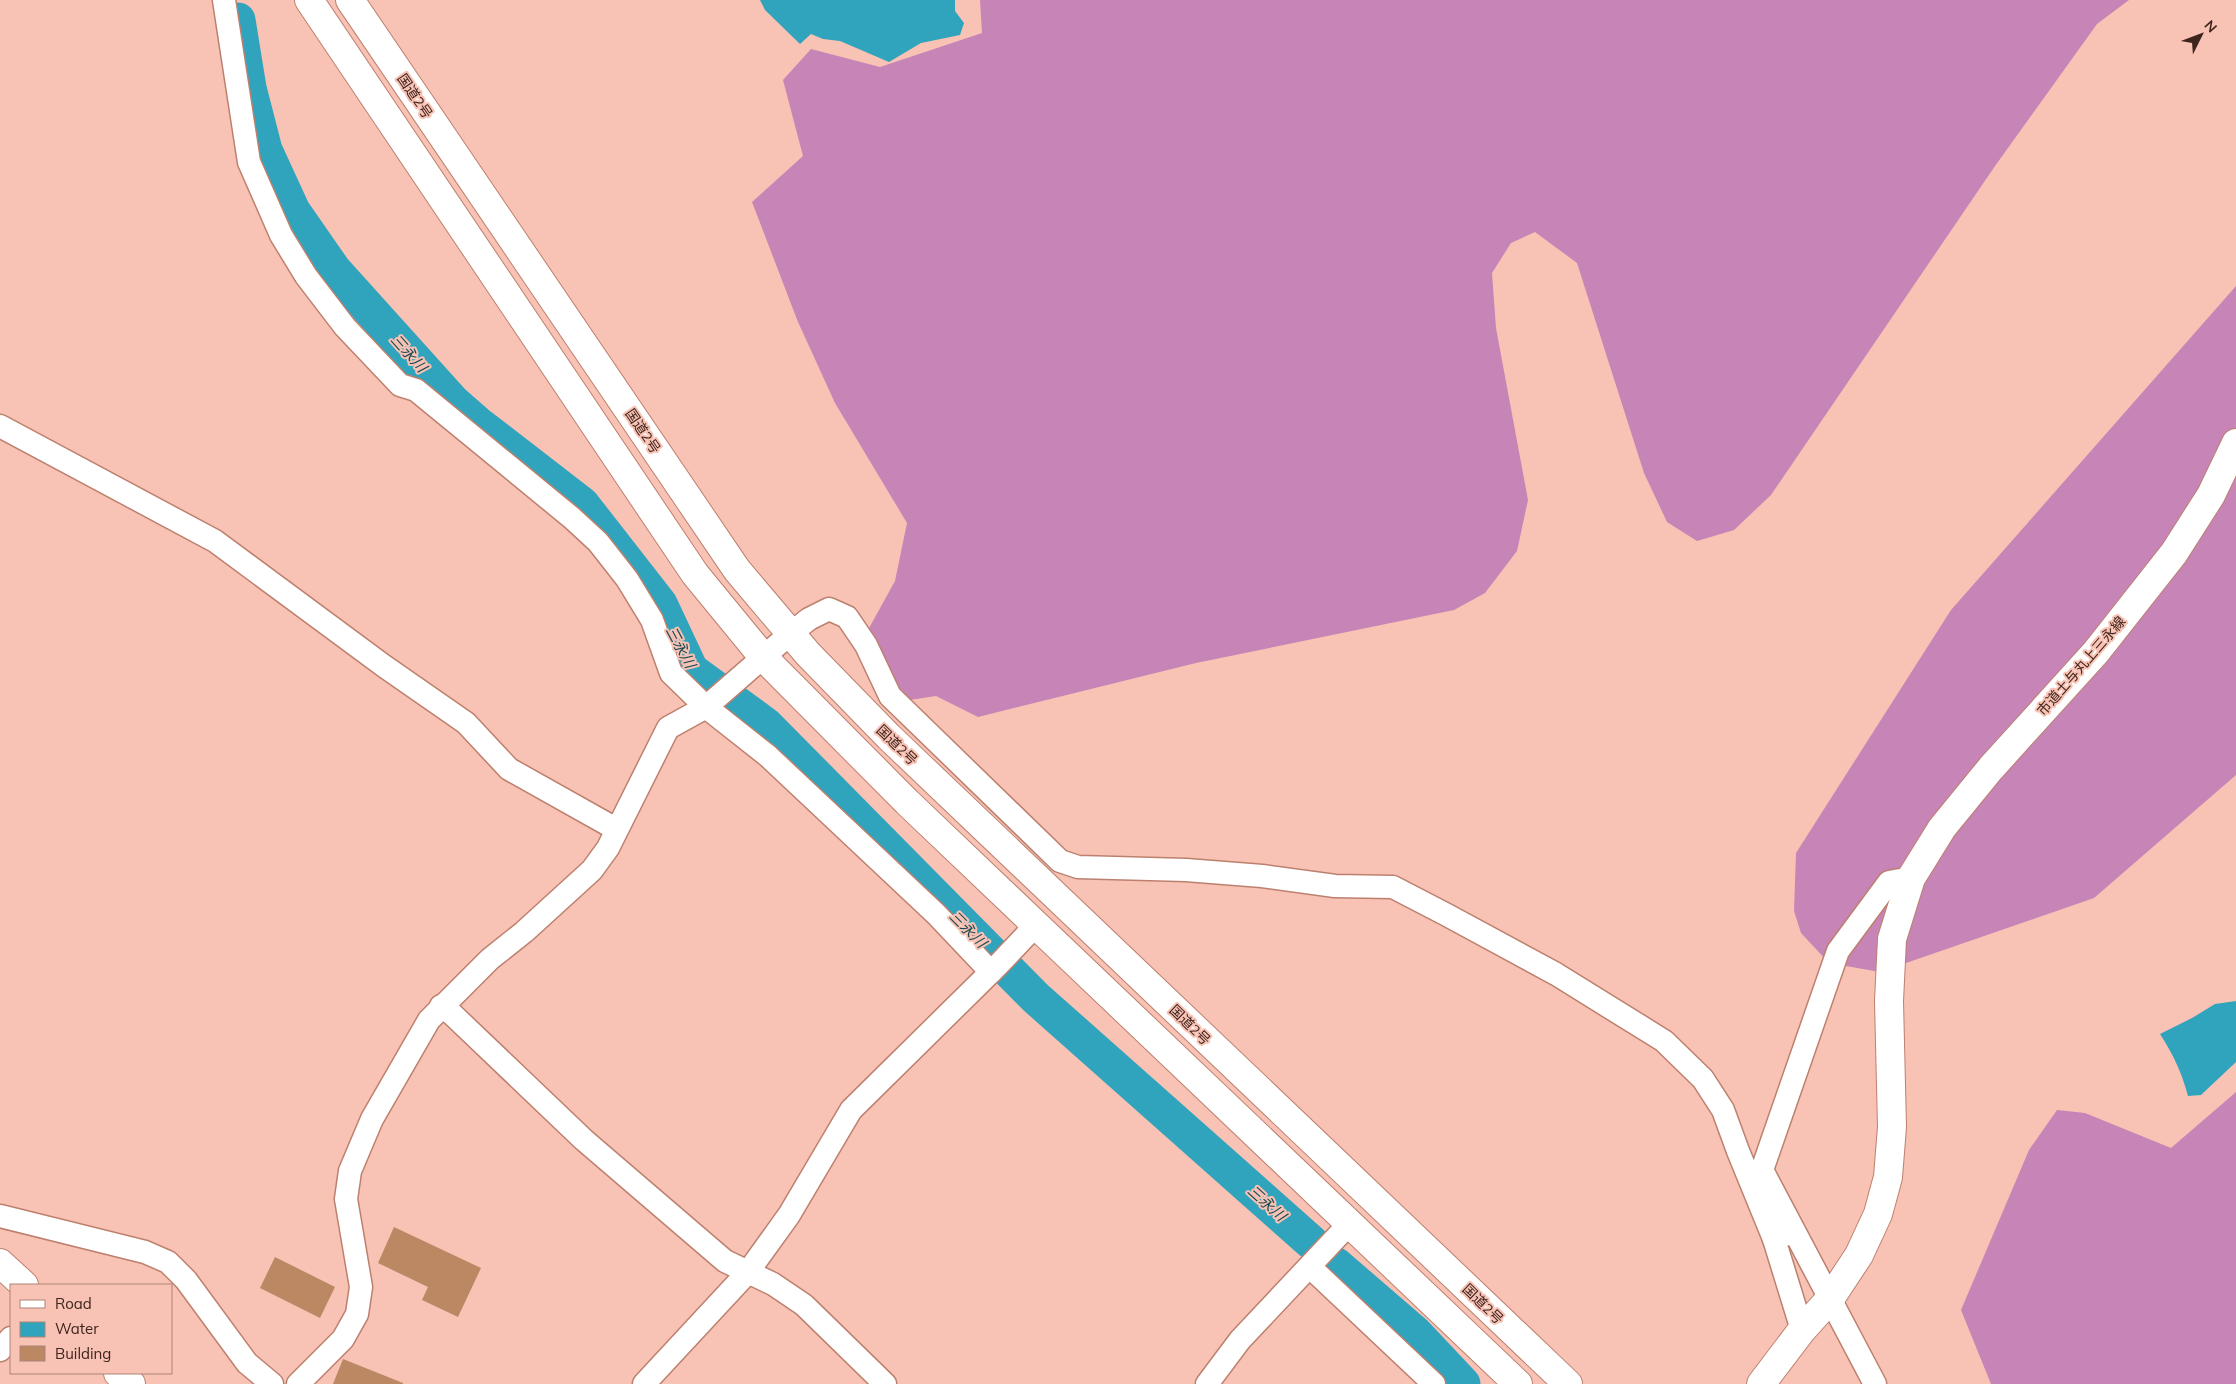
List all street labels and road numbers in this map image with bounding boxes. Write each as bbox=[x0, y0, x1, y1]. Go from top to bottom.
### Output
street label: 国道2号 bbox=[393, 70, 437, 122]
street label: 国道2号 bbox=[621, 405, 665, 457]
street label: 市道土与丸上三永線 bbox=[2033, 613, 2129, 719]
street label: 国道2号 bbox=[873, 721, 921, 769]
street label: 国道2号 bbox=[1166, 1001, 1214, 1049]
street label: 国道2号 bbox=[1459, 1280, 1507, 1328]

